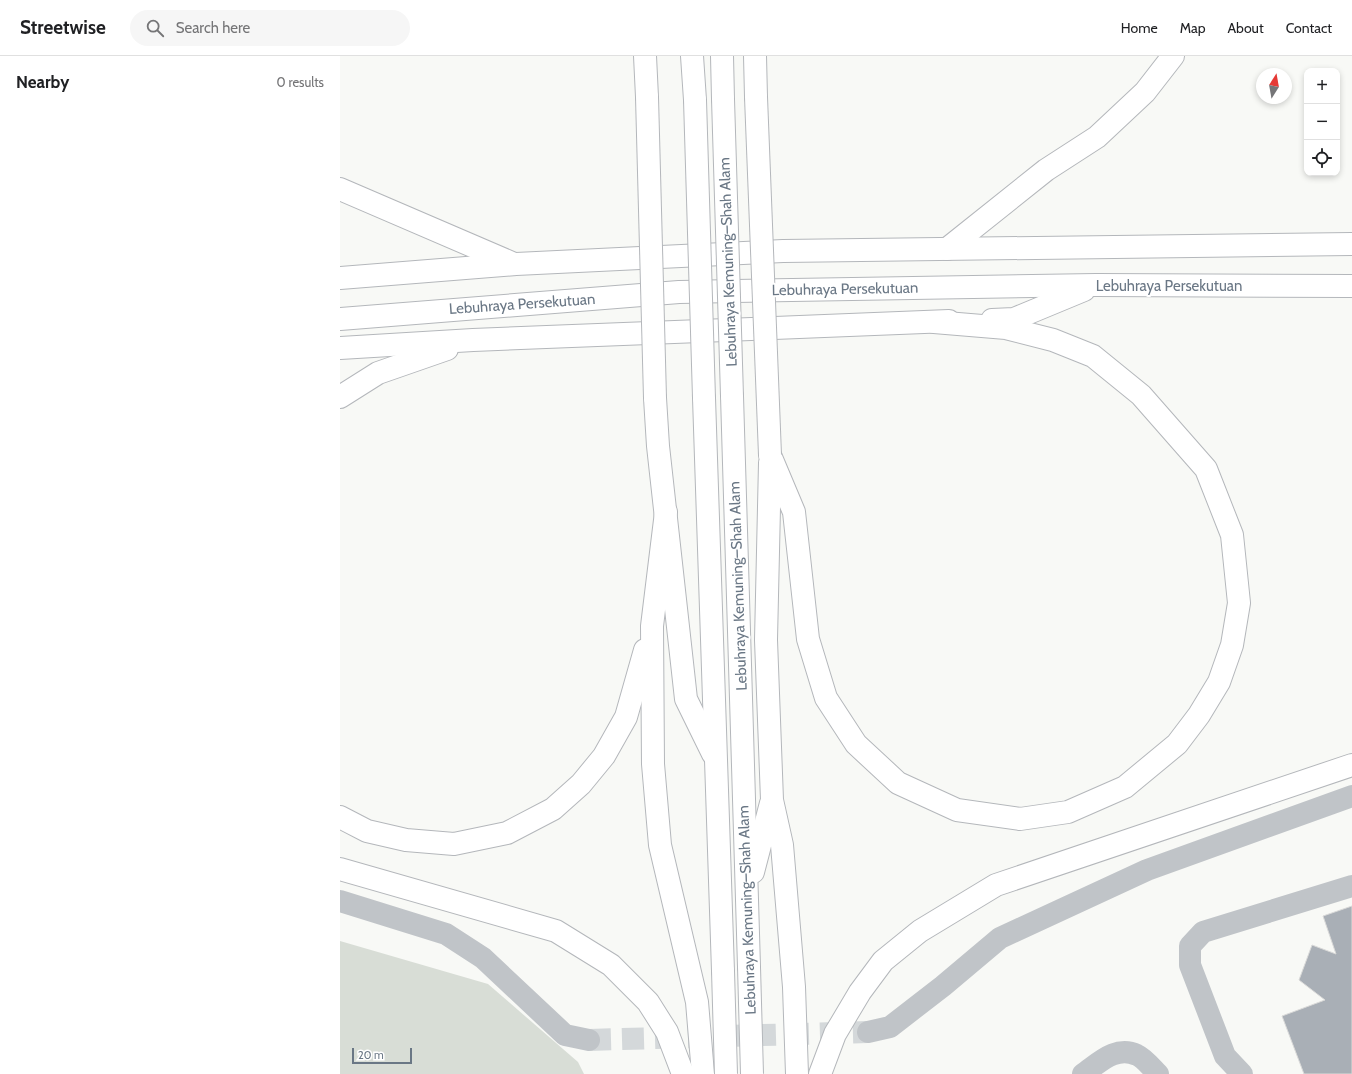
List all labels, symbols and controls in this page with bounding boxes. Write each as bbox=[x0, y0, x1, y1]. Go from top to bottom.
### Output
search box bbox=[130, 10, 410, 46]
text: Streetwise bbox=[20, 16, 106, 39]
icon: search bbox=[144, 17, 166, 39]
text: Search here bbox=[176, 19, 250, 37]
text: Home bbox=[1121, 19, 1158, 37]
text: Map bbox=[1180, 19, 1205, 37]
text: About bbox=[1227, 19, 1264, 37]
text: Contact bbox=[1286, 19, 1332, 37]
north arrow bbox=[1256, 68, 1292, 104]
map controls bbox=[1304, 68, 1340, 176]
button: + bbox=[1304, 68, 1340, 104]
text: Nearby bbox=[16, 72, 69, 92]
text: 0 results bbox=[276, 74, 324, 90]
button: − bbox=[1304, 104, 1340, 140]
button: locate bbox=[1304, 140, 1340, 176]
street label: Lebuhraya Kemuning–Shah Alam bbox=[715, 157, 741, 367]
street label: Lebuhraya Persekutuan bbox=[1096, 277, 1242, 295]
street label: Lebuhraya Persekutuan bbox=[771, 279, 919, 299]
street label: Lebuhraya Persekutuan bbox=[448, 290, 596, 318]
street label: Lebuhraya Kemuning–Shah Alam bbox=[725, 481, 751, 691]
street label: Lebuhraya Kemuning–Shah Alam bbox=[734, 805, 760, 1015]
scale bar bbox=[352, 1046, 412, 1065]
text: 20 m bbox=[358, 1048, 384, 1062]

